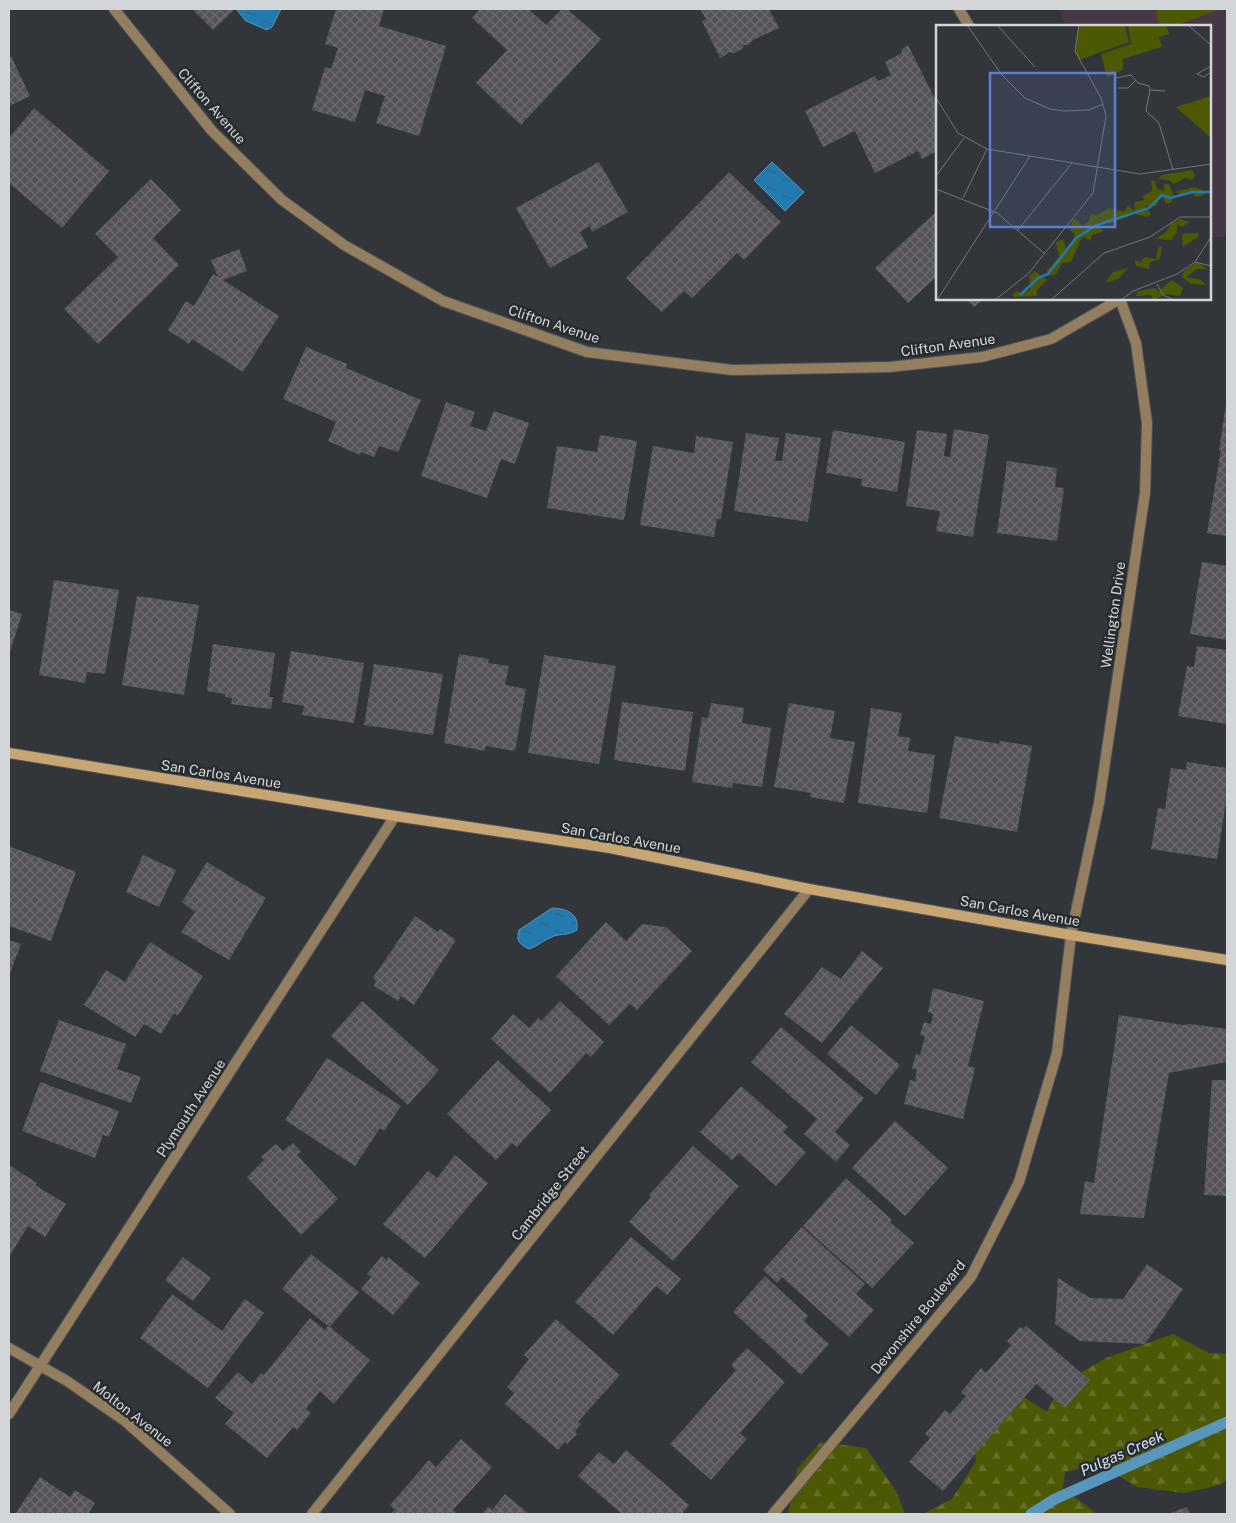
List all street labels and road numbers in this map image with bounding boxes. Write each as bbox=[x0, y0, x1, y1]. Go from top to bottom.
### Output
street label: Clifton Avenue bbox=[175, 65, 249, 147]
street label: Clifton Avenue bbox=[506, 302, 602, 346]
street label: Clifton Avenue bbox=[900, 330, 996, 360]
street label: Wellington Drive bbox=[1098, 561, 1128, 669]
street label: San Carlos Avenue bbox=[160, 757, 282, 791]
street label: San Carlos Avenue bbox=[560, 820, 682, 856]
street label: San Carlos Avenue bbox=[959, 893, 1081, 929]
street label: Plymouth Avenue bbox=[153, 1056, 229, 1160]
street label: Cambridge Street bbox=[508, 1143, 592, 1243]
street label: Devonshire Boulevard bbox=[867, 1257, 969, 1377]
street label: Molton Avenue bbox=[90, 1378, 176, 1450]

